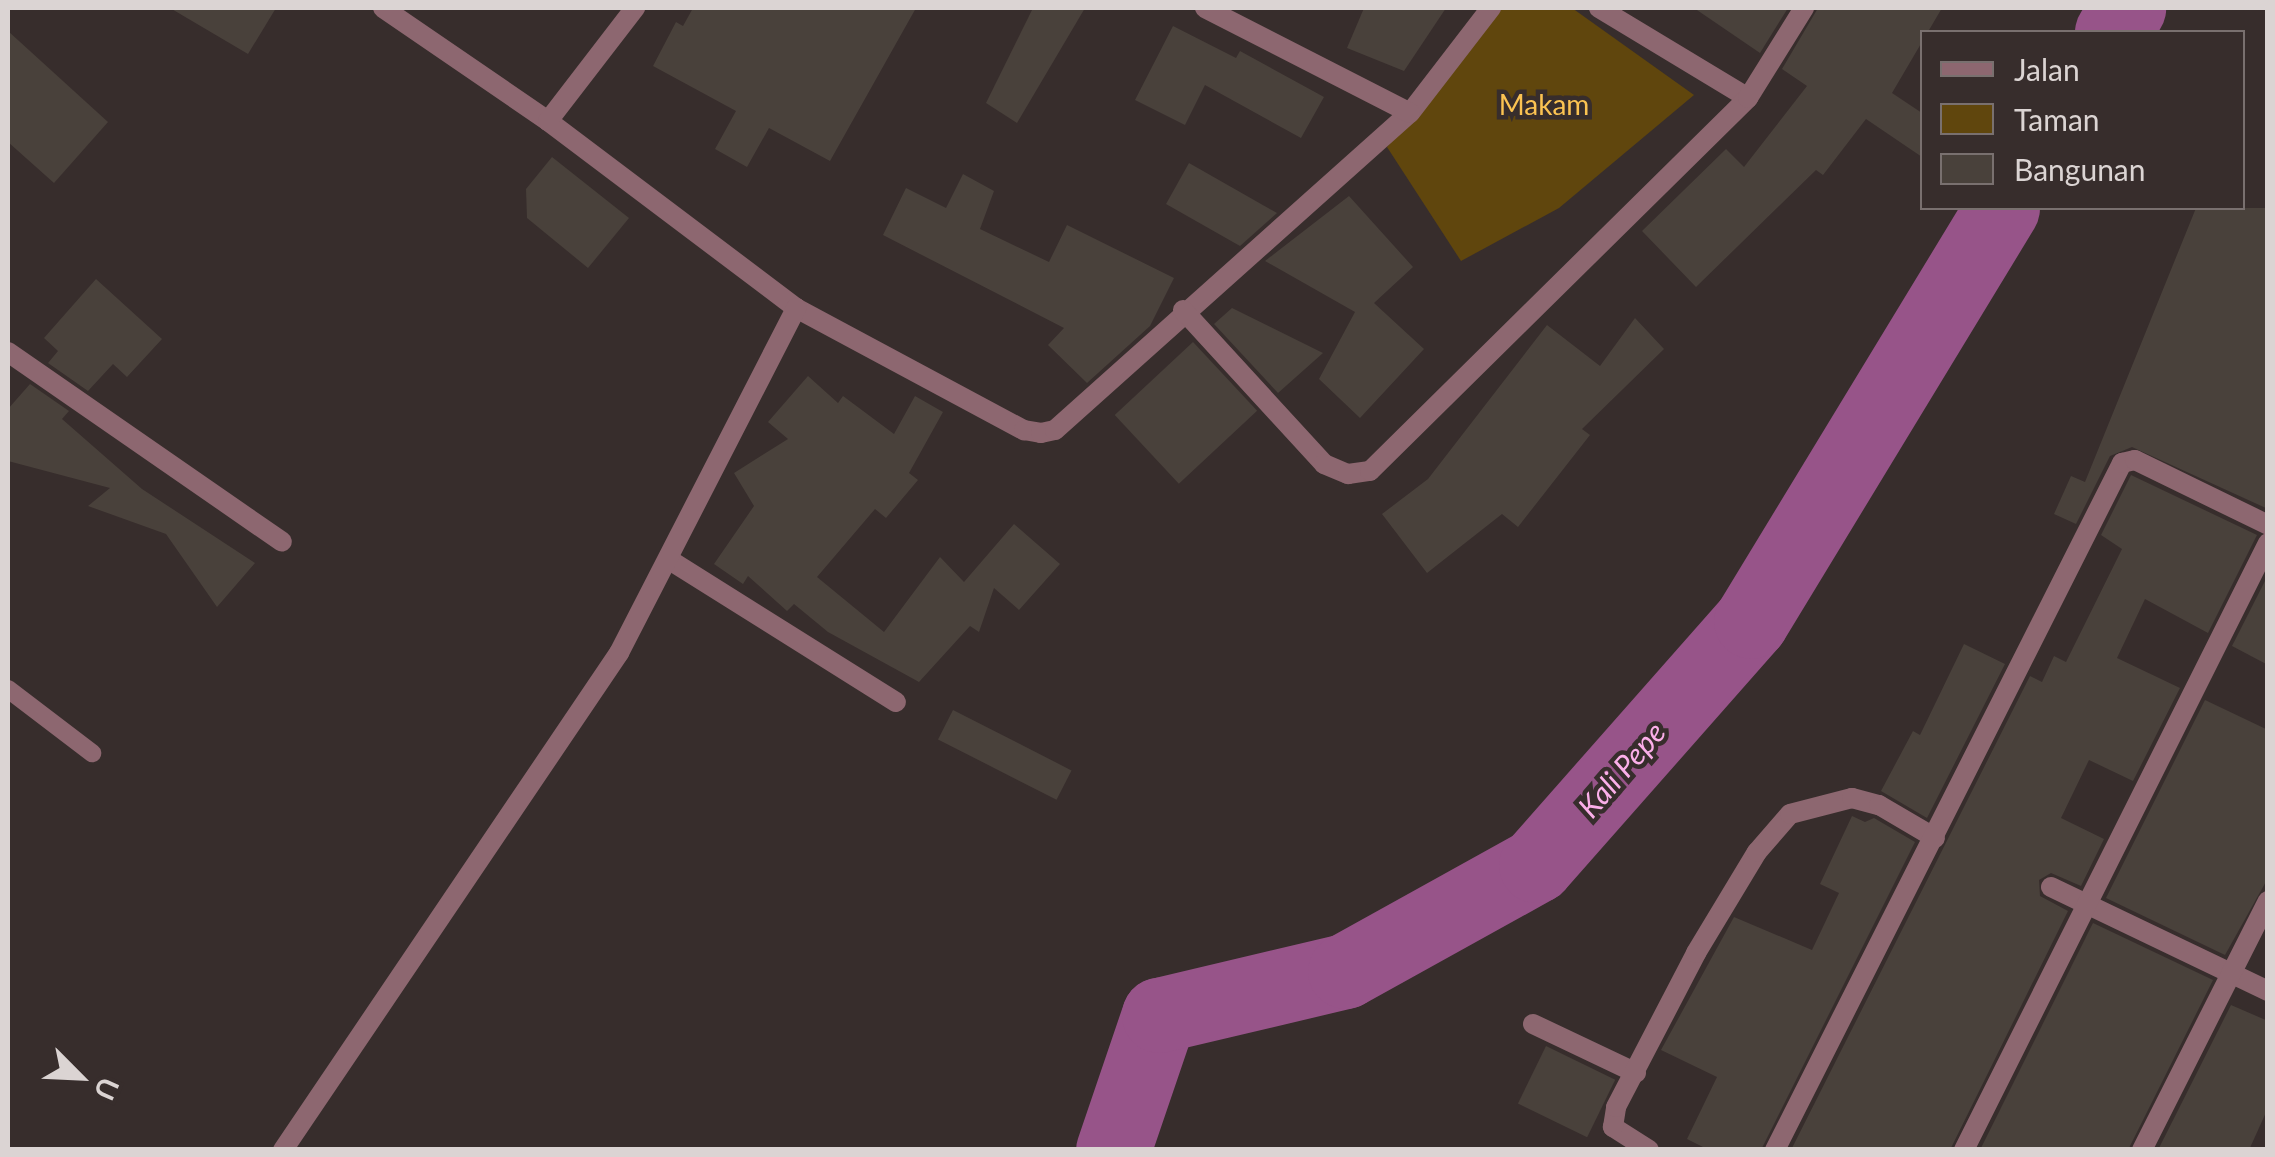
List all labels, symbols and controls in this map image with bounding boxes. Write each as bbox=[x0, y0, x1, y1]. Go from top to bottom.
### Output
legend bbox=[1920, 30, 2245, 210]
text: Jalan bbox=[2014, 51, 2080, 87]
park label: Makam bbox=[1499, 87, 1589, 121]
text: Taman bbox=[2014, 101, 2100, 137]
text: Bangunan bbox=[2014, 151, 2146, 187]
water label: Kali Pepe bbox=[1570, 714, 1672, 824]
north arrow bbox=[30, 1027, 130, 1127]
text: U bbox=[88, 1073, 127, 1106]

